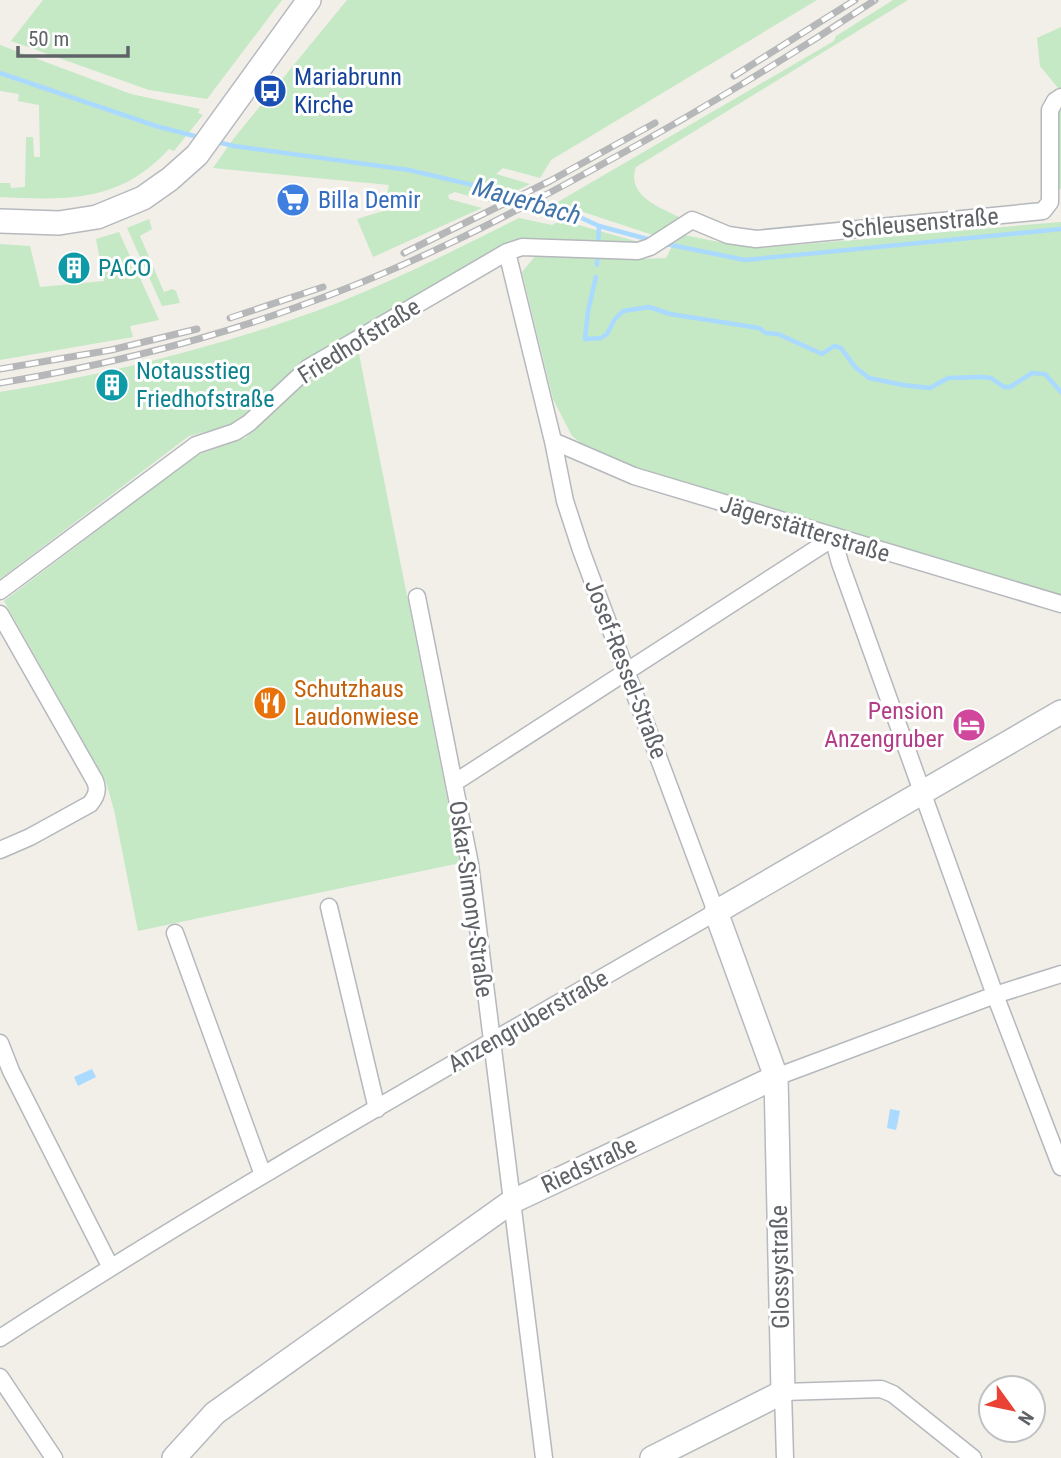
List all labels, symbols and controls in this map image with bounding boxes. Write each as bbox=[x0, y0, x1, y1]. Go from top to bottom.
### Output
scale bar bbox=[18, 14, 128, 58]
text: 50 m bbox=[28, 27, 69, 51]
place label: Mariabrunn Kirche bbox=[294, 63, 402, 119]
bus stop icon: Mariabrunn Kirche bbox=[251, 72, 289, 110]
water label: Mauerbach bbox=[469, 171, 585, 231]
supermarket icon: Billa Demir bbox=[274, 181, 312, 219]
place label: Billa Demir bbox=[318, 186, 420, 214]
street label: Schleusenstraße bbox=[840, 202, 1000, 244]
building icon: PACO bbox=[55, 249, 93, 287]
place label: PACO bbox=[98, 254, 151, 282]
street label: Friedhofstraße bbox=[293, 292, 425, 390]
place label: Notausstieg Friedhofstraße bbox=[136, 357, 275, 413]
building icon: Notausstieg Friedhofstraße bbox=[93, 366, 131, 404]
street label: Jägerstätterstraße bbox=[717, 490, 893, 568]
street label: Josef-Ressel-Straße bbox=[579, 575, 673, 763]
place label: Schutzhaus Laudonwiese bbox=[294, 675, 419, 731]
restaurant icon: Schutzhaus Laudonwiese bbox=[251, 684, 289, 722]
place label: Pension Anzengruber bbox=[824, 697, 944, 753]
hotel icon: Pension Anzengruber bbox=[950, 706, 988, 744]
street label: Oskar-Simony-Straße bbox=[443, 799, 499, 999]
street label: Anzengruberstraße bbox=[443, 964, 613, 1078]
street label: Riedstraße bbox=[537, 1131, 641, 1199]
street label: Glossystraße bbox=[765, 1205, 795, 1329]
north arrow bbox=[977, 1374, 1047, 1444]
text: N bbox=[1013, 1407, 1039, 1429]

